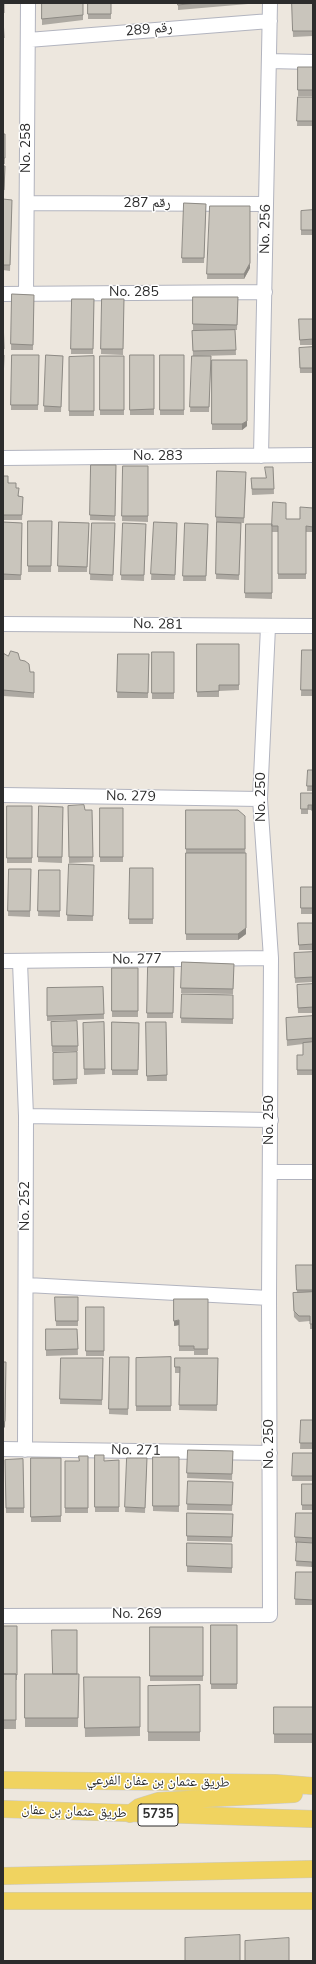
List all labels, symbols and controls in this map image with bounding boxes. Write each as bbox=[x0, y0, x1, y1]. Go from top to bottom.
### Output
street label: رقم 289 bbox=[125, 20, 173, 40]
street label: No. 258 bbox=[19, 123, 35, 173]
street label: رقم 287 bbox=[123, 196, 171, 212]
street label: No. 256 bbox=[257, 204, 275, 254]
street label: No. 285 bbox=[109, 285, 159, 301]
street label: No. 283 bbox=[133, 449, 183, 465]
street label: No. 281 bbox=[133, 616, 183, 634]
street label: No. 250 bbox=[254, 772, 270, 822]
street label: No. 279 bbox=[106, 788, 156, 806]
street label: No. 277 bbox=[112, 951, 162, 969]
street label: No. 250 bbox=[262, 1095, 278, 1145]
street label: No. 252 bbox=[18, 1181, 34, 1231]
street label: No. 250 bbox=[262, 1419, 278, 1469]
street label: No. 271 bbox=[111, 1442, 161, 1460]
street label: No. 269 bbox=[112, 1607, 162, 1623]
street label: طريق عثمان بن عفان الفرعي bbox=[86, 1772, 230, 1792]
street label: طريق عثمان بن عفان bbox=[21, 1802, 127, 1822]
road number: 5735 bbox=[138, 1804, 178, 1826]

